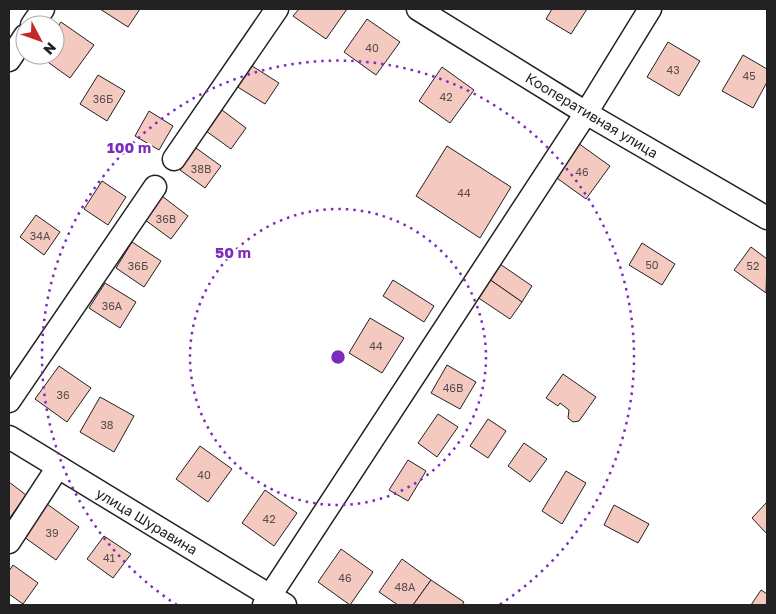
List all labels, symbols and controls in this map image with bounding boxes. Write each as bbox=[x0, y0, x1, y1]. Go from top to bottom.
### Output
north arrow bbox=[15, 15, 65, 65]
text: N bbox=[40, 39, 60, 58]
house number: 40 bbox=[365, 41, 379, 54]
house number: 43 bbox=[666, 63, 680, 76]
street label: Кооперативная улица bbox=[523, 69, 661, 161]
house number: 45 bbox=[742, 69, 756, 82]
house number: 42 bbox=[439, 90, 453, 103]
house number: 36Б bbox=[93, 92, 113, 105]
text: 100 m bbox=[107, 138, 151, 156]
house number: 38В bbox=[191, 162, 211, 175]
house number: 46 bbox=[575, 165, 589, 178]
house number: 44 bbox=[457, 186, 471, 199]
house number: 36В bbox=[156, 212, 176, 225]
house number: 34А bbox=[30, 229, 51, 242]
text: 50 m bbox=[215, 243, 251, 261]
house number: 50 bbox=[645, 258, 659, 271]
house number: 36Б bbox=[128, 259, 148, 272]
house number: 52 bbox=[747, 259, 759, 272]
house number: 36А bbox=[102, 299, 123, 312]
house number: 44 bbox=[369, 339, 383, 352]
centre of rings bbox=[329, 348, 347, 366]
house number: 46В bbox=[443, 381, 463, 394]
house number: 36 bbox=[56, 388, 70, 401]
house number: 38 bbox=[100, 418, 114, 431]
house number: 40 bbox=[197, 468, 211, 481]
street label: улица Шуравина bbox=[93, 484, 201, 558]
house number: 42 bbox=[262, 512, 276, 525]
house number: 39 bbox=[45, 526, 59, 539]
house number: 41 bbox=[103, 551, 115, 564]
house number: 46 bbox=[338, 571, 352, 584]
house number: 48А bbox=[395, 580, 416, 593]

